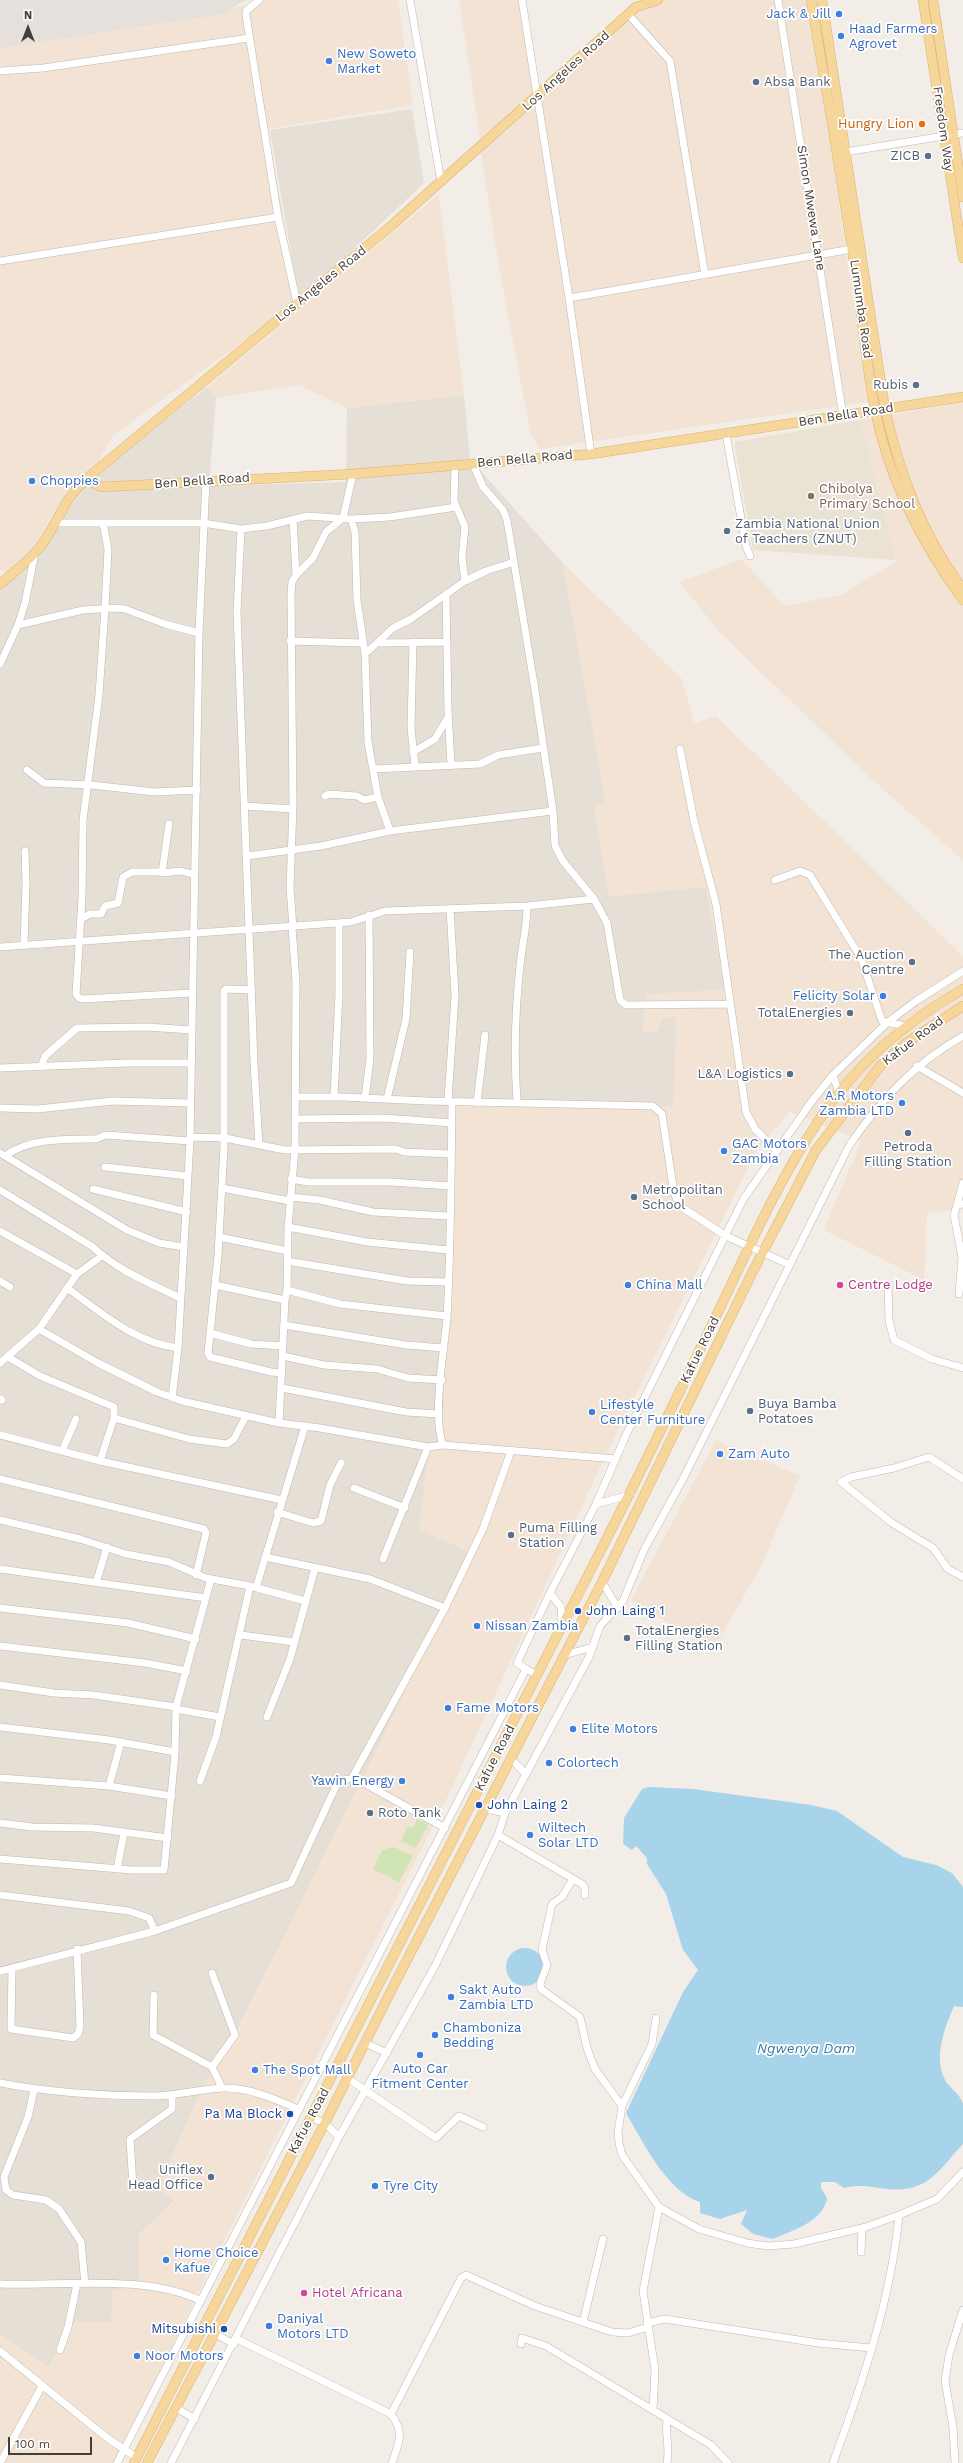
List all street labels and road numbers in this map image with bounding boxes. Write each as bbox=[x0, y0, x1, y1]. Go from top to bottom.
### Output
street label: Los Angeles Road bbox=[519, 28, 613, 114]
street label: Freedom Way bbox=[929, 85, 957, 173]
street label: Simon Mwewa Lane bbox=[793, 144, 829, 272]
street label: Los Angeles Road bbox=[272, 243, 370, 325]
street label: Lumumba Road bbox=[846, 258, 876, 360]
street label: Ben Bella Road bbox=[797, 400, 895, 430]
street label: Ben Bella Road bbox=[477, 447, 573, 471]
street label: Ben Bella Road bbox=[154, 470, 250, 492]
street label: Kafue Road bbox=[879, 1013, 947, 1069]
street label: Kafue Road bbox=[677, 1314, 723, 1386]
street label: Kafue Road bbox=[472, 1722, 518, 1794]
street label: Kafue Road bbox=[285, 2085, 333, 2157]

